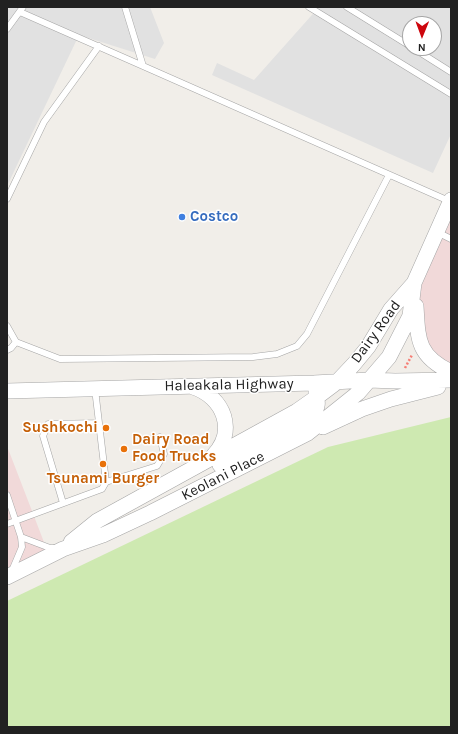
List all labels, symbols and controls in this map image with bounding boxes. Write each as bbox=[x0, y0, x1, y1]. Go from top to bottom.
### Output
north arrow bbox=[402, 16, 442, 56]
text: N bbox=[418, 41, 426, 54]
place label: Costco bbox=[190, 208, 238, 226]
marker: Costco bbox=[177, 212, 187, 222]
street label: Dairy Road bbox=[347, 297, 405, 367]
street label: Haleakala Highway bbox=[164, 375, 294, 395]
place label: Sushkochi bbox=[22, 419, 98, 437]
marker: Sushkochi bbox=[101, 423, 111, 433]
place label: Dairy Road Food Trucks bbox=[132, 431, 216, 466]
marker: Dairy Road Food Trucks bbox=[119, 444, 129, 454]
street label: Keolani Place bbox=[178, 447, 268, 505]
marker: Tsunami Burger bbox=[98, 459, 108, 469]
place label: Tsunami Burger bbox=[47, 470, 159, 488]

